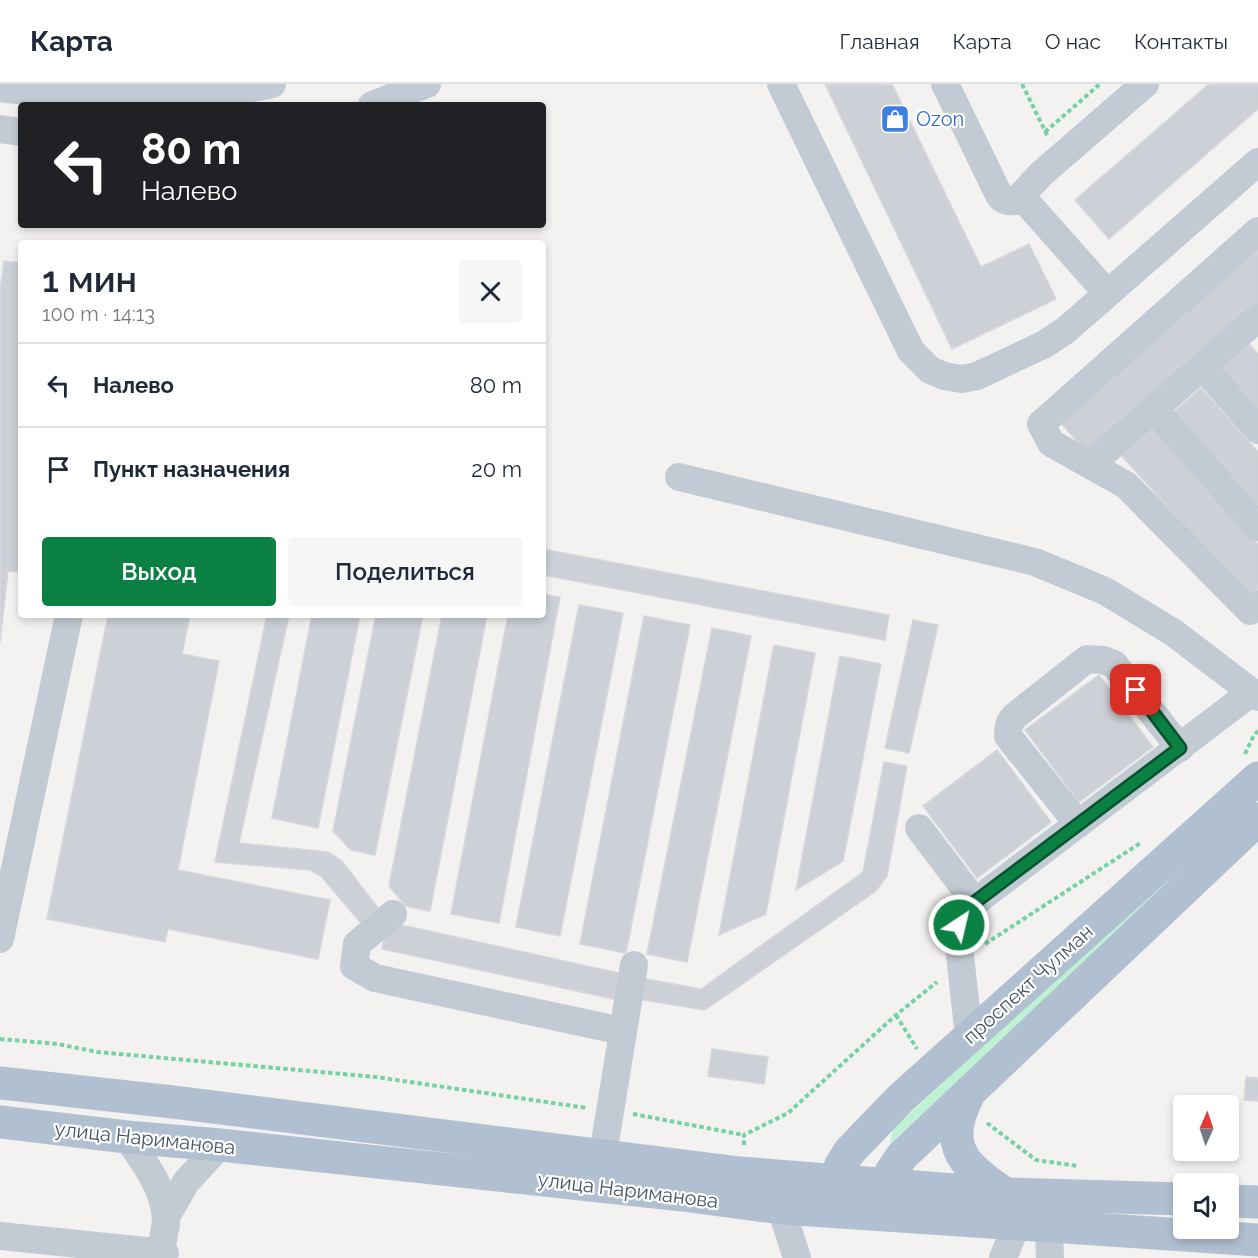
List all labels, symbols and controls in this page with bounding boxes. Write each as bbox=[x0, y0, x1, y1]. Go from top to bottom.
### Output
text: Карта bbox=[30, 25, 113, 58]
text: Главная bbox=[840, 29, 920, 54]
text: Карта bbox=[953, 29, 1012, 54]
text: О нас bbox=[1045, 29, 1101, 54]
text: Контакты bbox=[1134, 29, 1228, 54]
shop icon: Ozon bbox=[879, 103, 911, 135]
place label: Ozon bbox=[916, 107, 964, 131]
text: 80 m bbox=[141, 125, 241, 174]
icon: left bbox=[42, 126, 120, 204]
text: Налево bbox=[141, 175, 237, 206]
text: 1 мин bbox=[42, 258, 137, 300]
button: close bbox=[459, 260, 522, 323]
text: 100 m · 14:13 bbox=[42, 302, 155, 326]
icon: left bbox=[42, 369, 75, 402]
text: Налево bbox=[93, 372, 174, 398]
text: 80 m bbox=[470, 372, 522, 398]
icon: arrive bbox=[42, 453, 75, 486]
text: Пункт назначения bbox=[93, 456, 290, 482]
text: 20 m bbox=[471, 456, 522, 482]
button: Выход bbox=[42, 537, 276, 606]
button: Поделиться bbox=[288, 537, 522, 606]
pin bbox=[1110, 664, 1161, 715]
icon: arrive bbox=[1119, 673, 1152, 706]
position arrow bbox=[927, 893, 991, 957]
street label: проспект Чулман bbox=[958, 919, 1098, 1049]
north arrow bbox=[1173, 1095, 1239, 1161]
map controls bbox=[1173, 1095, 1239, 1239]
street label: улица Нариманова bbox=[53, 1117, 237, 1159]
street label: улица Нариманова bbox=[536, 1167, 720, 1213]
button: sound bbox=[1173, 1173, 1239, 1239]

